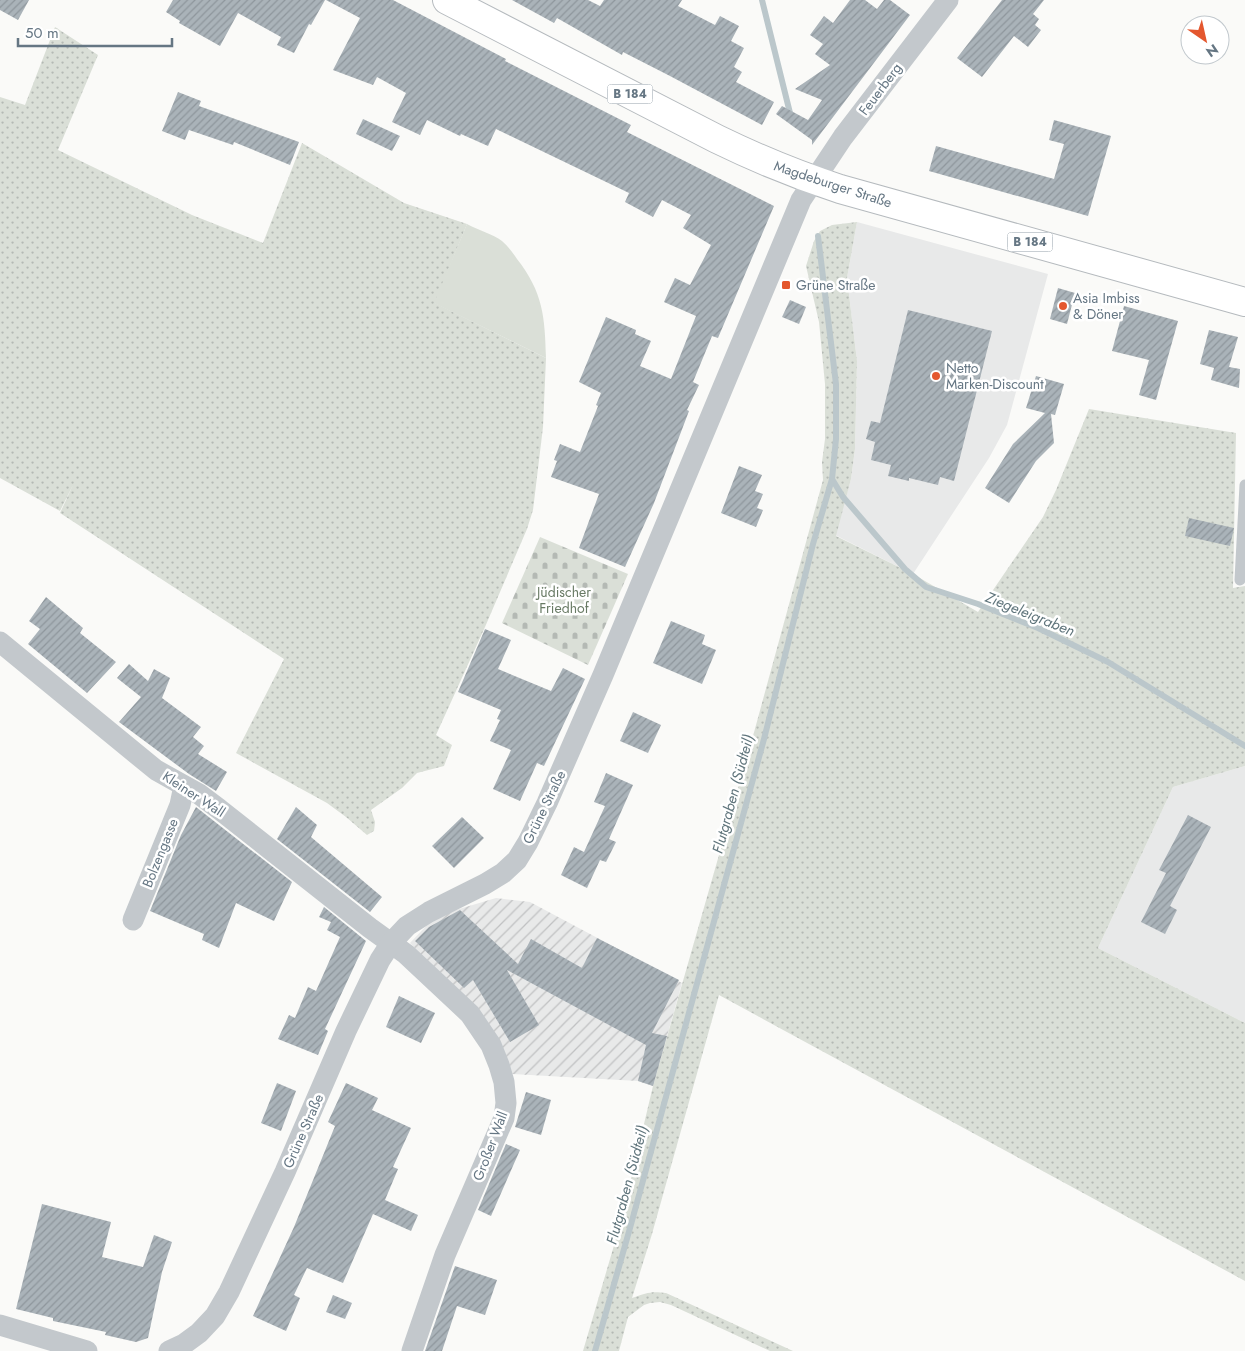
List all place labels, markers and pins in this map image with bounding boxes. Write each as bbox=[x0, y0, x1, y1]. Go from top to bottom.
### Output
place label: Grüne Straße bbox=[796, 275, 875, 295]
marker: Grüne Straße bbox=[780, 279, 792, 291]
place label: Asia Imbiss & Döner bbox=[1073, 288, 1140, 324]
marker: Asia Imbiss & Döner bbox=[1057, 300, 1069, 312]
place label: Netto Marken-Discount bbox=[946, 358, 1044, 394]
marker: Netto Marken-Discount bbox=[930, 370, 942, 382]

